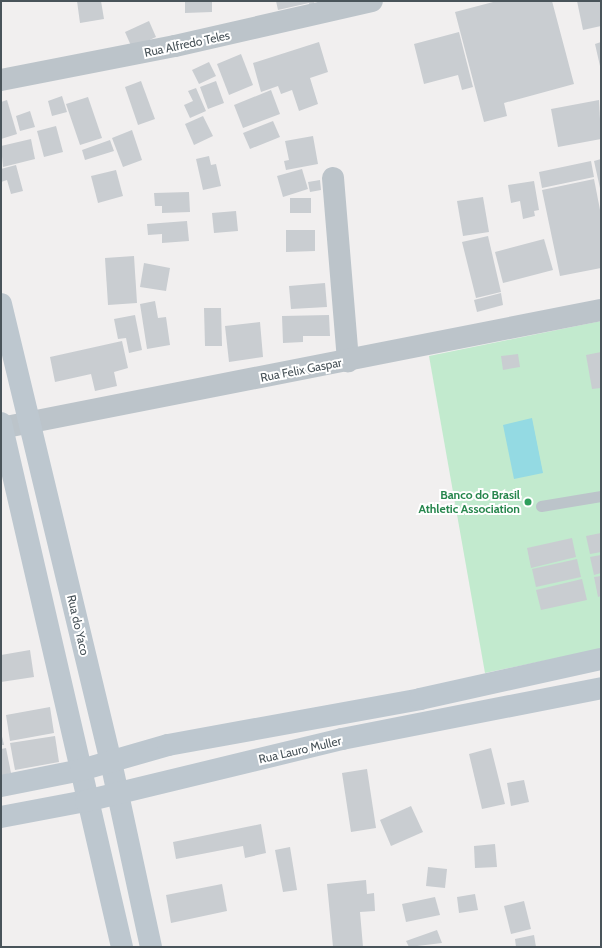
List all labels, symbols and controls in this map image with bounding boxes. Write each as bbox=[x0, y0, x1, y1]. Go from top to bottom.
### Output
street label: Rua Alfredo Teles bbox=[143, 28, 231, 60]
street label: Rua Felix Gaspar bbox=[259, 355, 343, 385]
place label: Banco do Brasil Athletic Association bbox=[418, 488, 520, 516]
marker: Banco do Brasil Athletic Association bbox=[523, 497, 533, 507]
street label: Rua do Yaco bbox=[64, 593, 92, 657]
street label: Rua Lauro Muller bbox=[257, 734, 343, 766]

